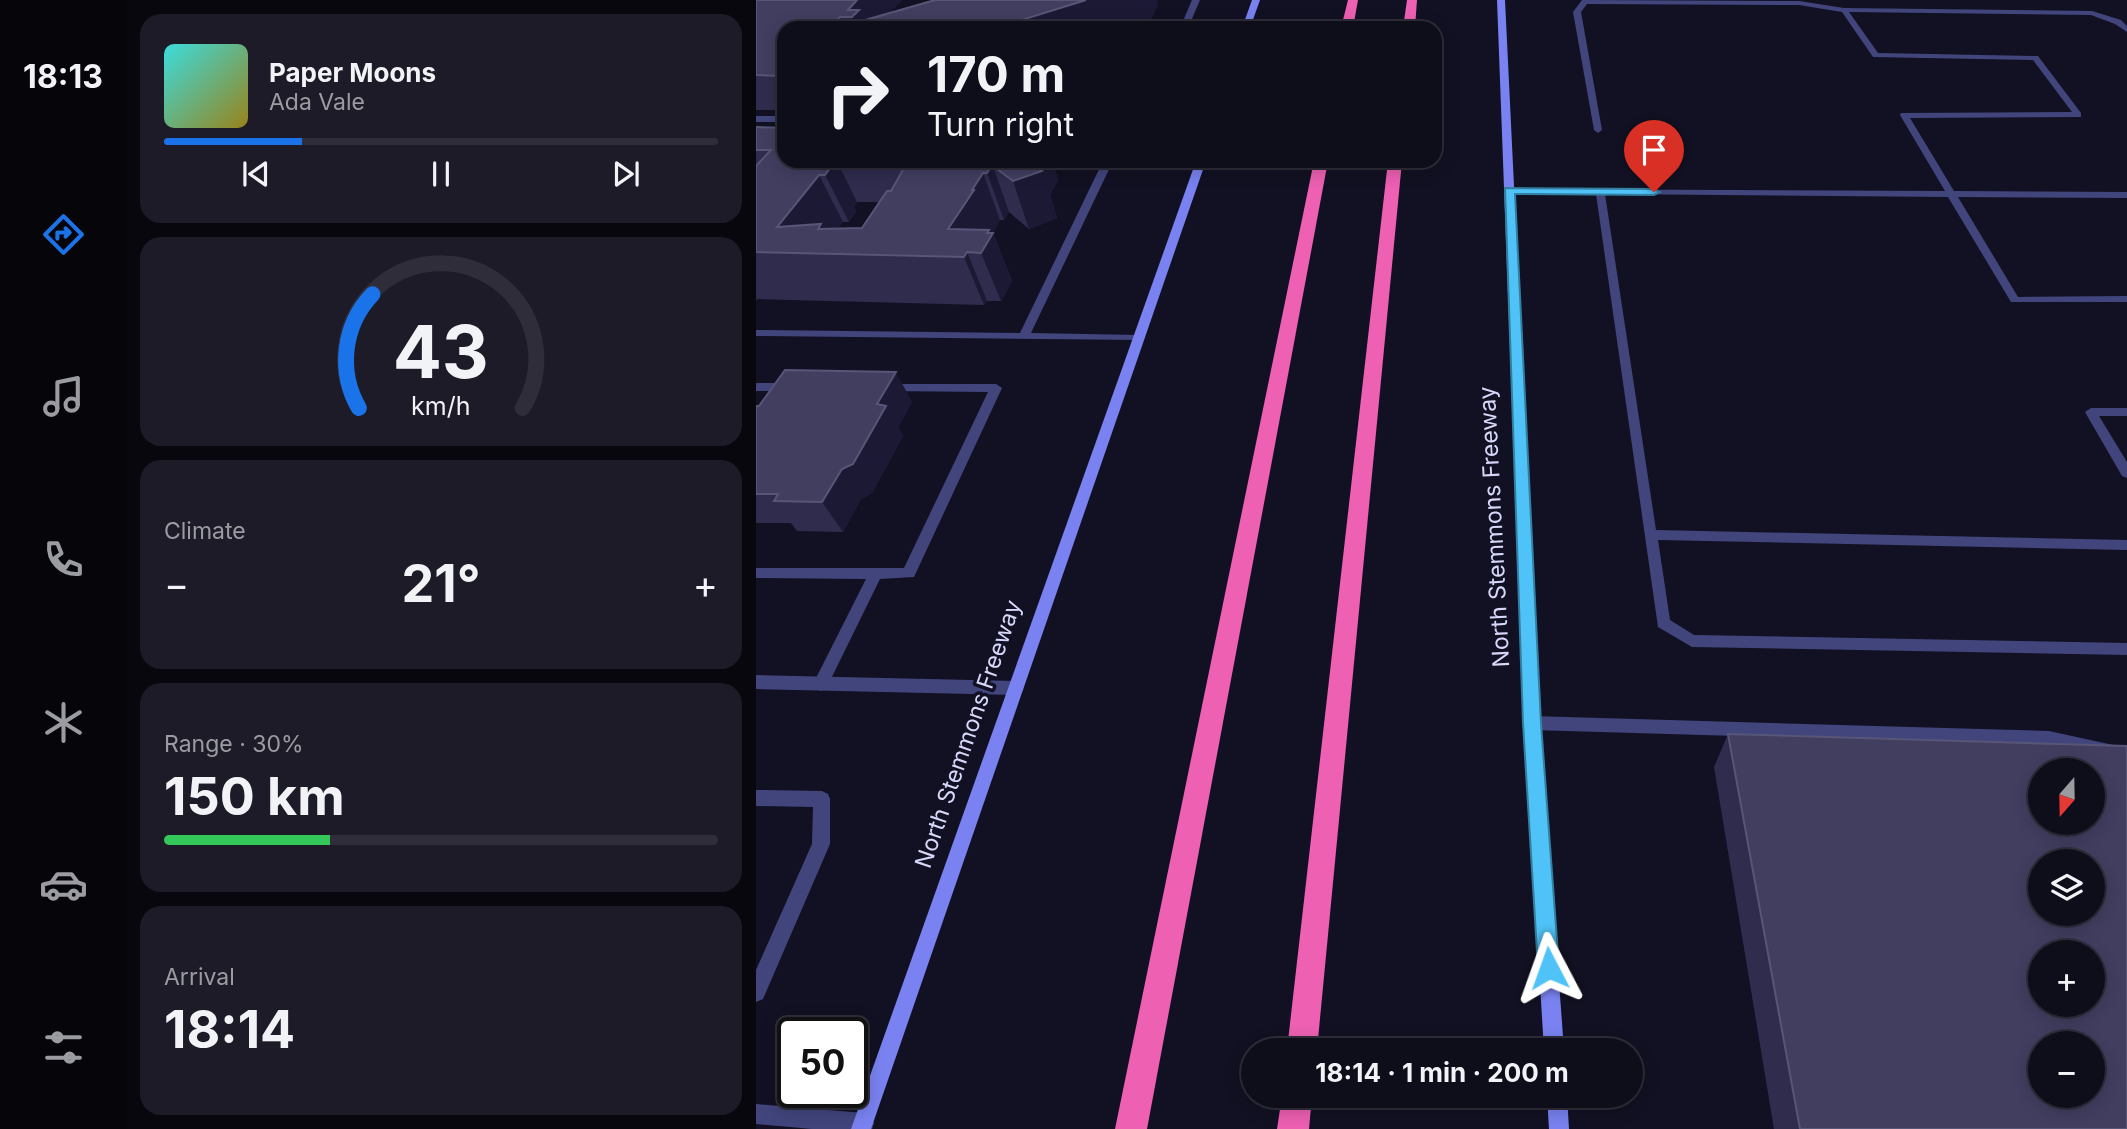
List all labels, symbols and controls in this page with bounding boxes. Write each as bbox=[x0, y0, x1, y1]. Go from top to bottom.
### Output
text: 170 m bbox=[927, 45, 1065, 104]
icon: right bbox=[812, 49, 903, 140]
text: 18:13 bbox=[23, 57, 103, 96]
text: Paper Moons bbox=[269, 57, 436, 88]
text: Ada Vale bbox=[269, 88, 365, 116]
text: Turn right bbox=[927, 105, 1074, 144]
pin bbox=[1624, 120, 1684, 192]
icon: arrive bbox=[1635, 131, 1673, 169]
icon: previous bbox=[237, 155, 275, 193]
icon: pause bbox=[422, 155, 460, 193]
icon: next bbox=[607, 155, 645, 193]
icon: directions bbox=[39, 210, 88, 259]
text: 43 bbox=[393, 307, 489, 396]
icon: music bbox=[39, 372, 88, 421]
street label: North Stemmons Freeway bbox=[1473, 386, 1515, 668]
text: km/h bbox=[411, 390, 471, 420]
text: Climate bbox=[164, 517, 246, 545]
icon: phone bbox=[39, 535, 88, 584]
text: 21° bbox=[401, 552, 481, 615]
text: − bbox=[164, 561, 189, 607]
text: + bbox=[693, 561, 718, 607]
street label: North Stemmons Freeway bbox=[909, 596, 1027, 872]
icon: climate bbox=[39, 698, 88, 747]
text: Range · 30% bbox=[164, 730, 304, 758]
north arrow bbox=[2028, 758, 2105, 835]
map controls bbox=[2028, 758, 2105, 1108]
text: 150 km bbox=[164, 765, 345, 828]
button: layers bbox=[2028, 849, 2105, 926]
icon: car bbox=[39, 860, 88, 909]
position arrow bbox=[1512, 931, 1586, 1005]
button: + bbox=[2028, 940, 2105, 1017]
text: Arrival bbox=[164, 963, 235, 991]
text: 18:14 bbox=[164, 998, 295, 1061]
speed limit sign: 50 bbox=[777, 1017, 868, 1108]
icon: filters bbox=[39, 1023, 88, 1072]
button: − bbox=[2028, 1031, 2105, 1108]
text: 18:14 · 1 min · 200 m bbox=[1315, 1057, 1569, 1088]

